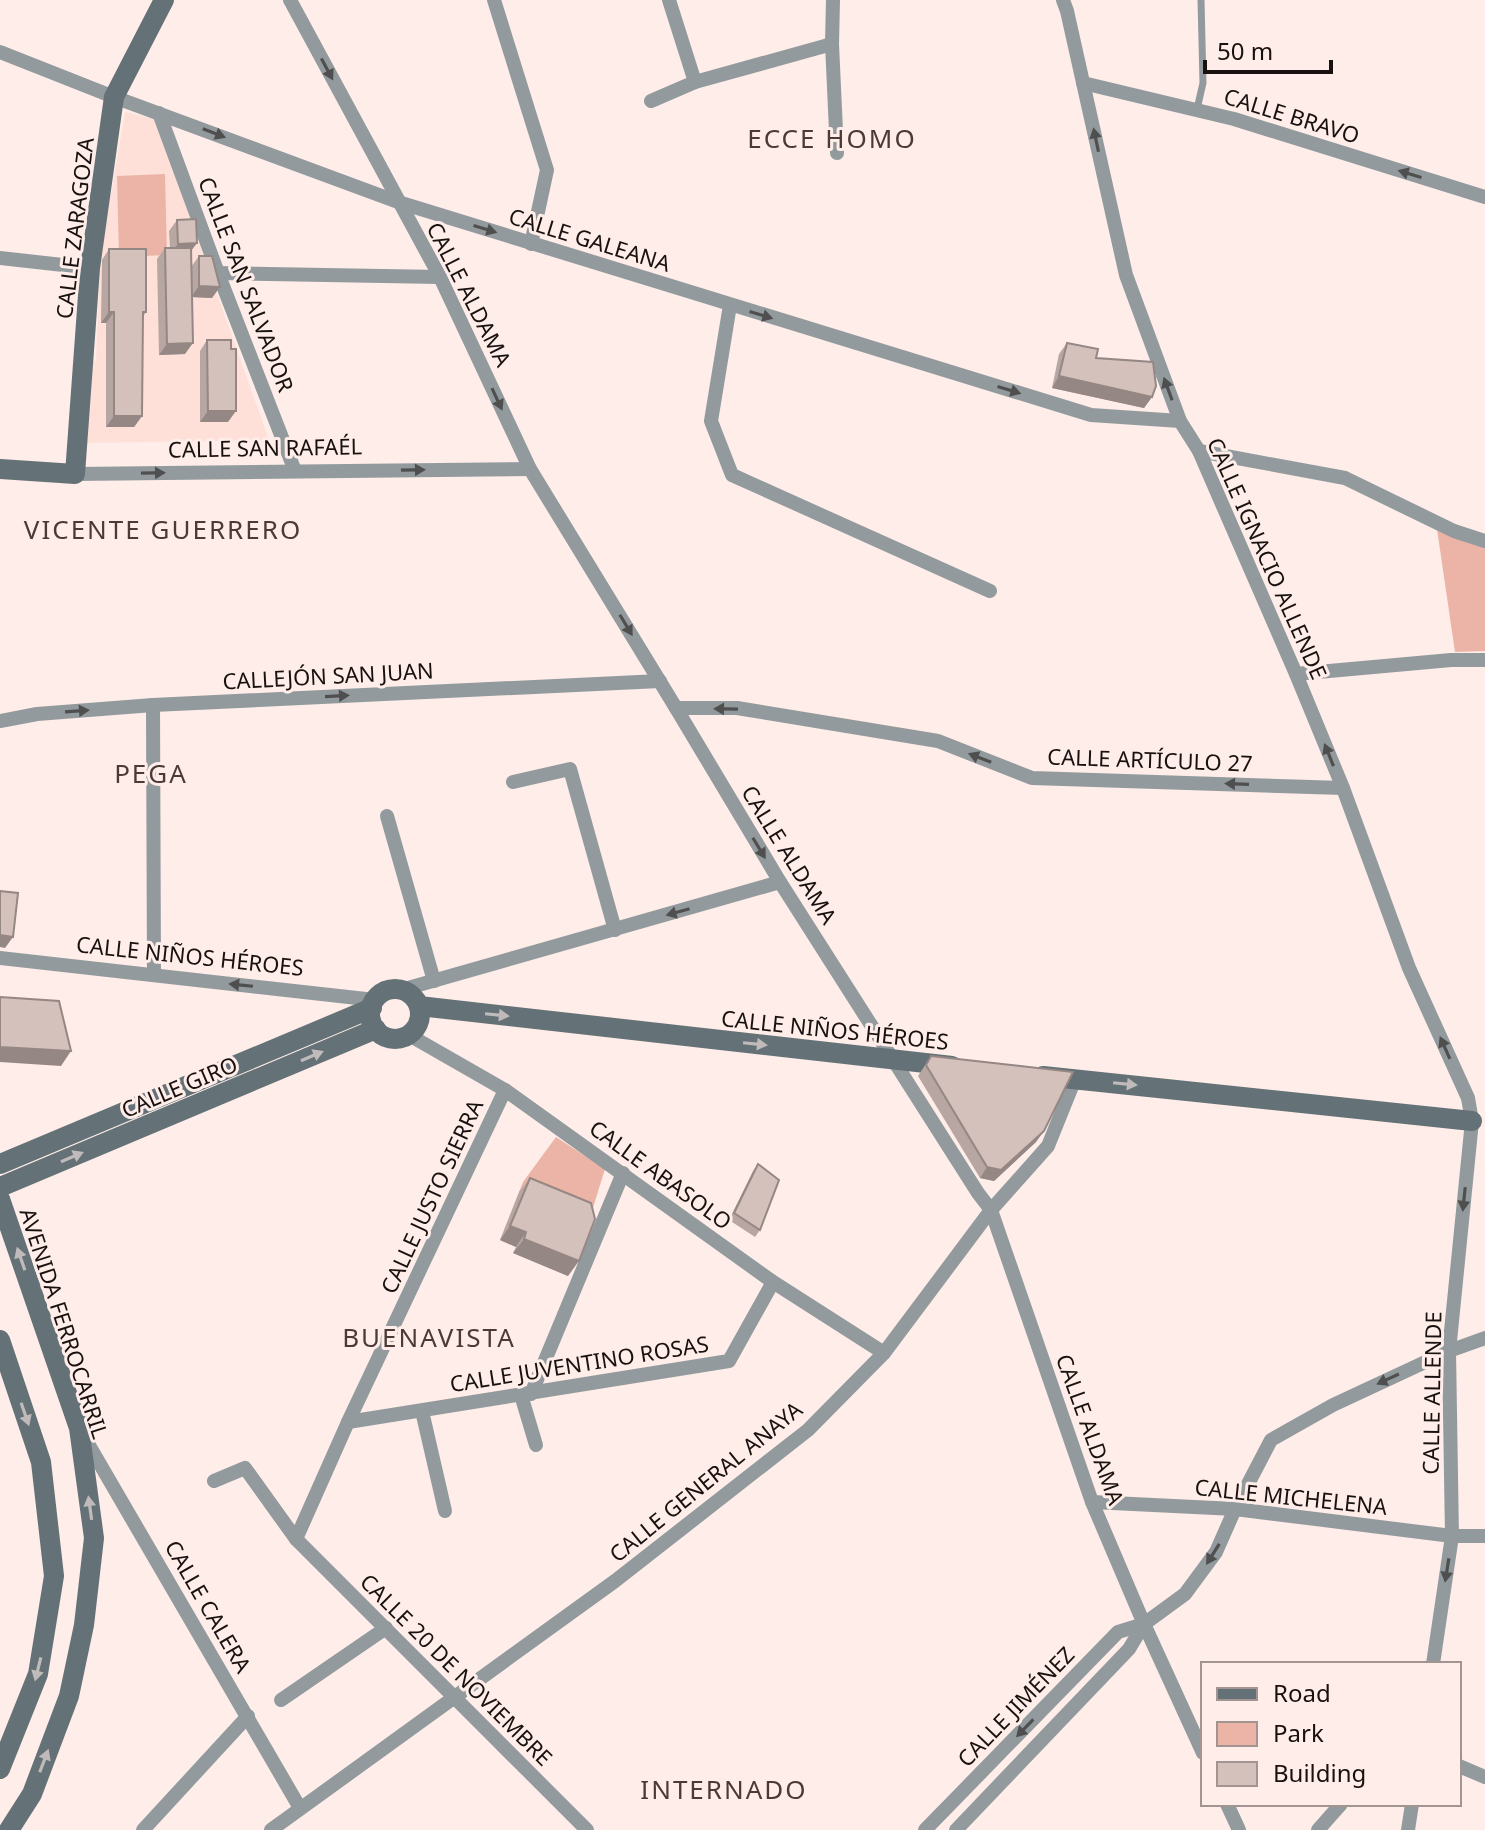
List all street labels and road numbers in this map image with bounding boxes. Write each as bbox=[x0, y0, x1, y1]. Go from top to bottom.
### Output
street label: CALLE BRAVO bbox=[1221, 80, 1363, 150]
street label: CALLE ZARAGOZA bbox=[48, 135, 100, 320]
street label: CALLE SAN SALVADOR bbox=[192, 172, 302, 396]
street label: CALLE GALEANA bbox=[505, 200, 675, 278]
street label: CALLE ALDAMA bbox=[421, 217, 520, 372]
street label: CALLE SAN RAFAÉL bbox=[168, 430, 362, 464]
street label: CALLE IGNACIO ALLENDE bbox=[1201, 432, 1335, 684]
street label: CALLEJÓN SAN JUAN bbox=[222, 654, 434, 696]
street label: CALLE ARTÍCULO 27 bbox=[1047, 740, 1253, 778]
street label: CALLE ALDAMA bbox=[735, 779, 845, 930]
street label: CALLE NIÑOS HÉROES bbox=[75, 928, 305, 982]
street label: CALLE NIÑOS HÉROES bbox=[720, 1002, 950, 1056]
street label: CALLE GIRO bbox=[116, 1048, 242, 1124]
street label: CALLE JUSTO SIERRA bbox=[373, 1093, 490, 1298]
street label: CALLE ABASOLO bbox=[584, 1112, 738, 1236]
street label: AVENIDA FERROCARRIL bbox=[14, 1204, 116, 1442]
street label: CALLE ALLENDE bbox=[1415, 1311, 1447, 1475]
street label: CALLE JUVENTINO ROSAS bbox=[447, 1328, 711, 1398]
street label: CALLE ALDAMA bbox=[1050, 1350, 1132, 1509]
street label: CALLE GENERAL ANAYA bbox=[602, 1393, 808, 1568]
street label: CALLE MICHELENA bbox=[1193, 1471, 1390, 1521]
street label: CALLE CALERA bbox=[159, 1534, 260, 1679]
street label: CALLE 20 DE NOVIEMBRE bbox=[354, 1566, 560, 1772]
street label: CALLE JIMÉNEZ bbox=[950, 1639, 1080, 1773]

